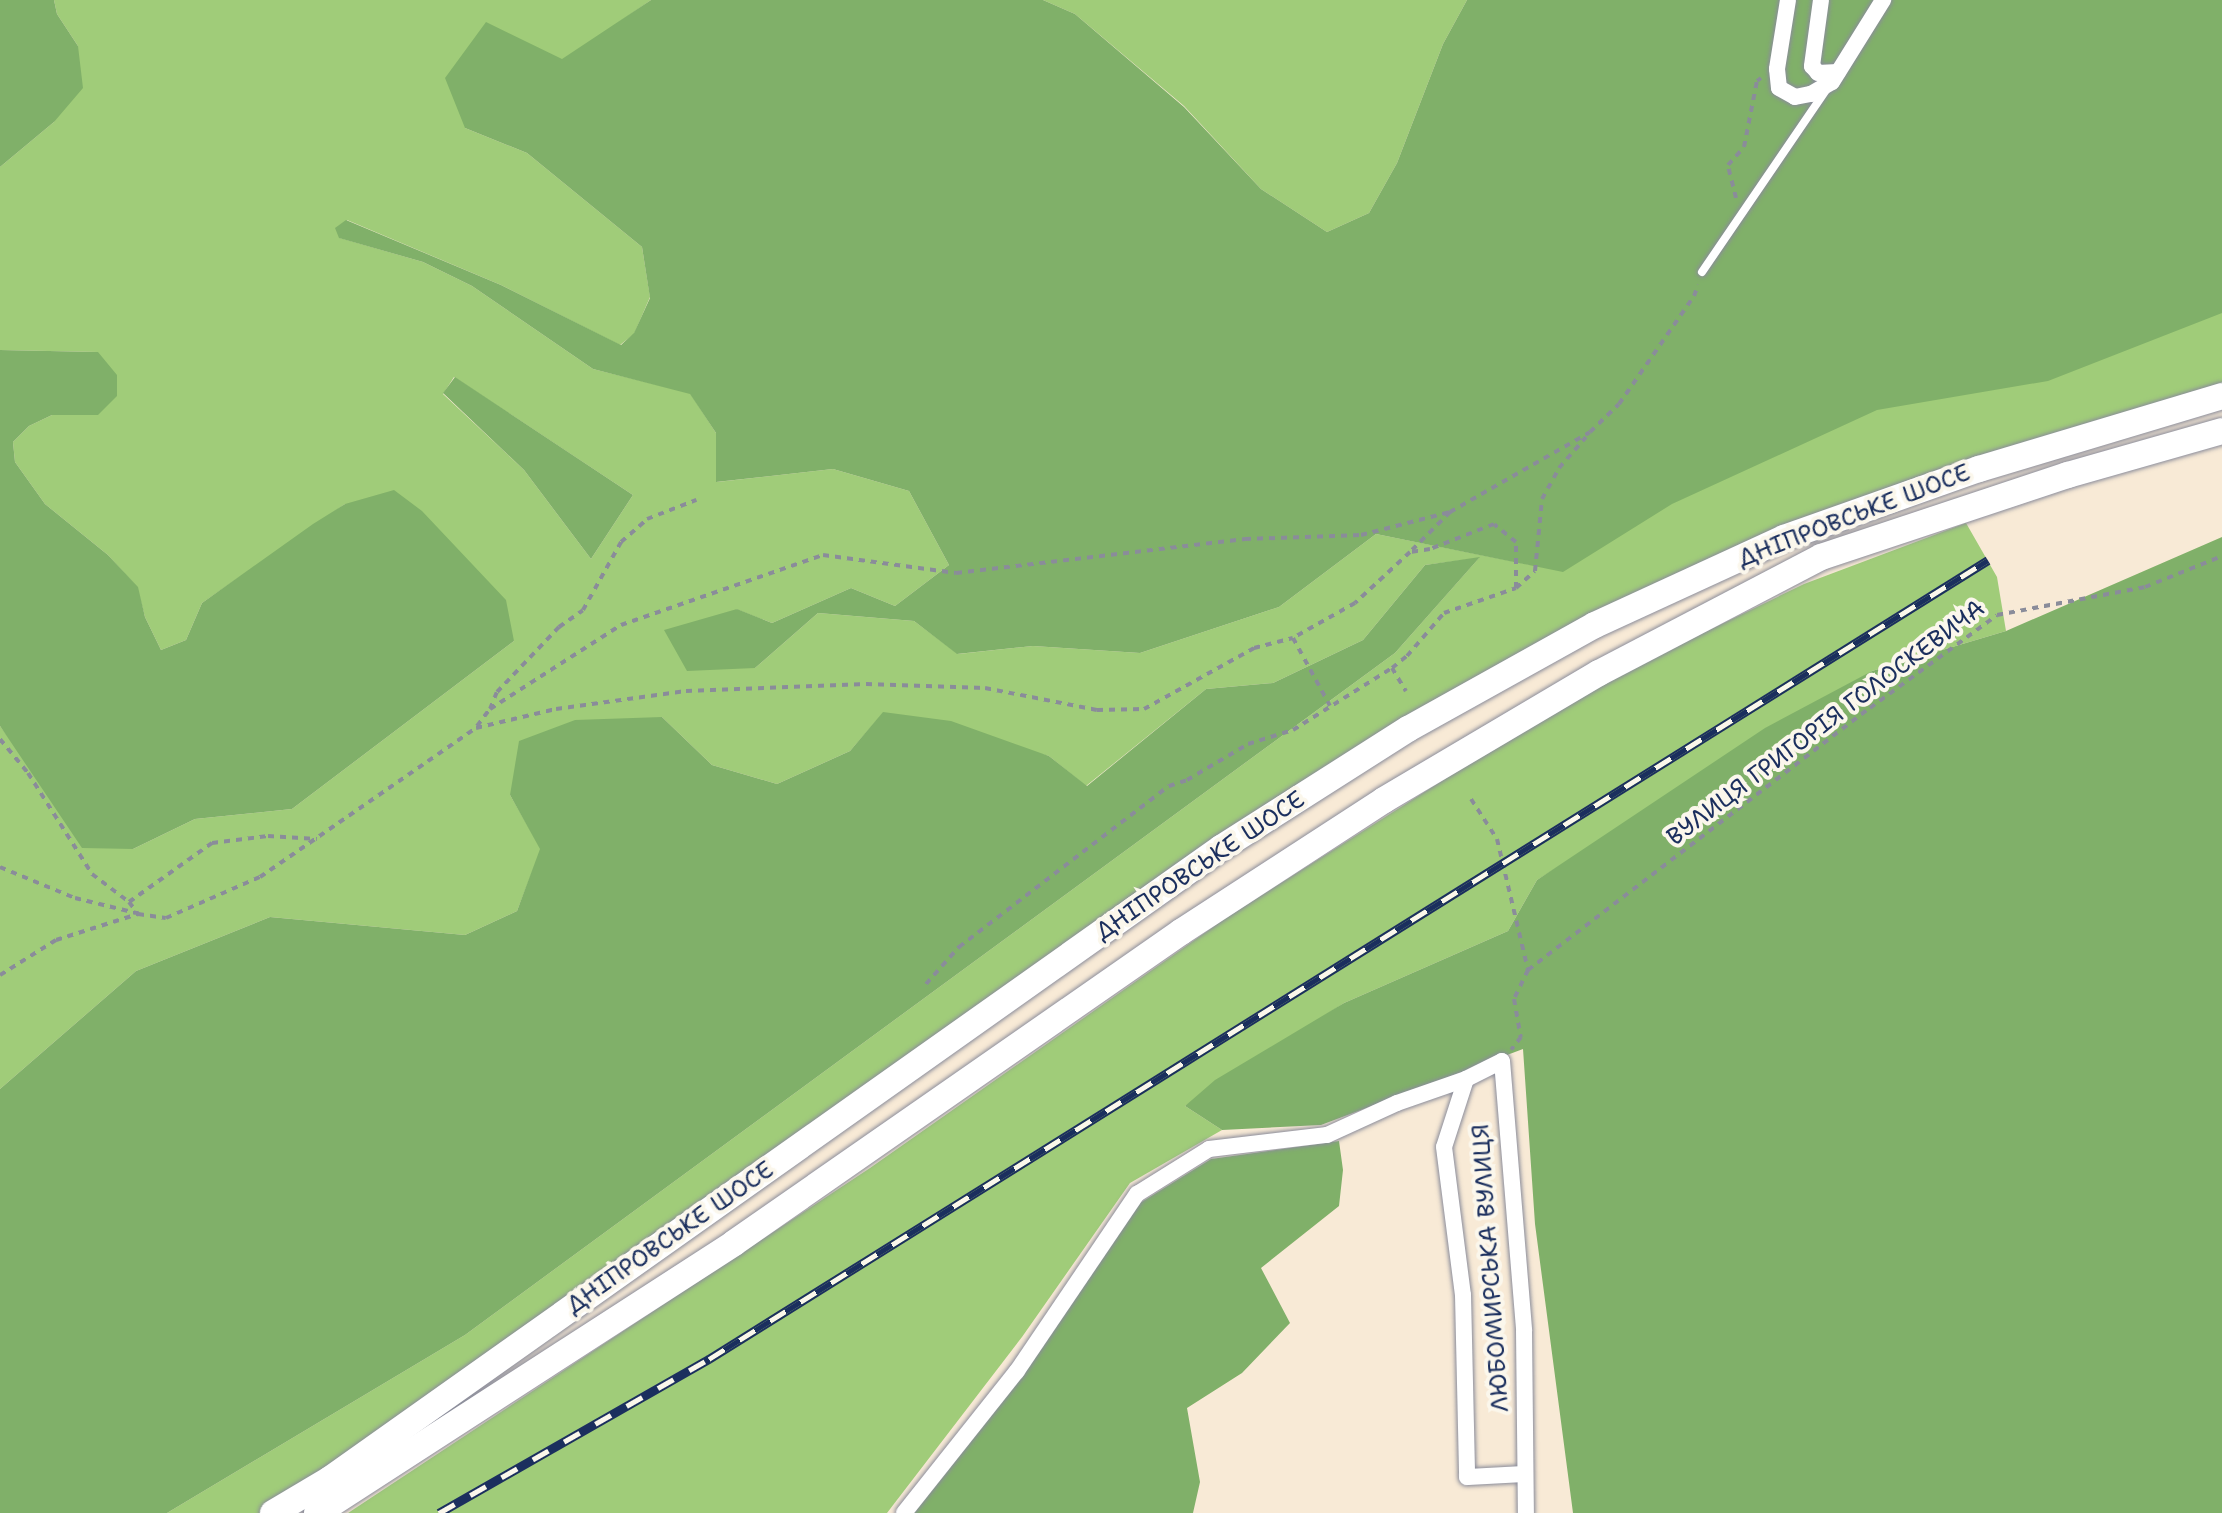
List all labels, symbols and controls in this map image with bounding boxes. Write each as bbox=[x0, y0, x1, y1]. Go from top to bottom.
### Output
street label: ДНІПРОВСЬКЕ ШОСЕ bbox=[1734, 458, 1974, 574]
street label: ВУЛИЦЯ ГРИГОРІЯ ГОЛОСКЕВИЧА bbox=[1661, 594, 1991, 852]
street label: ДНІПРОВСЬКЕ ШОСЕ bbox=[1090, 785, 1310, 947]
street label: ЛЮБОМИРСЬКА ВУЛИЦЯ bbox=[1467, 1123, 1515, 1413]
street label: ДНІПРОВСЬКЕ ШОСЕ bbox=[561, 1156, 779, 1320]

